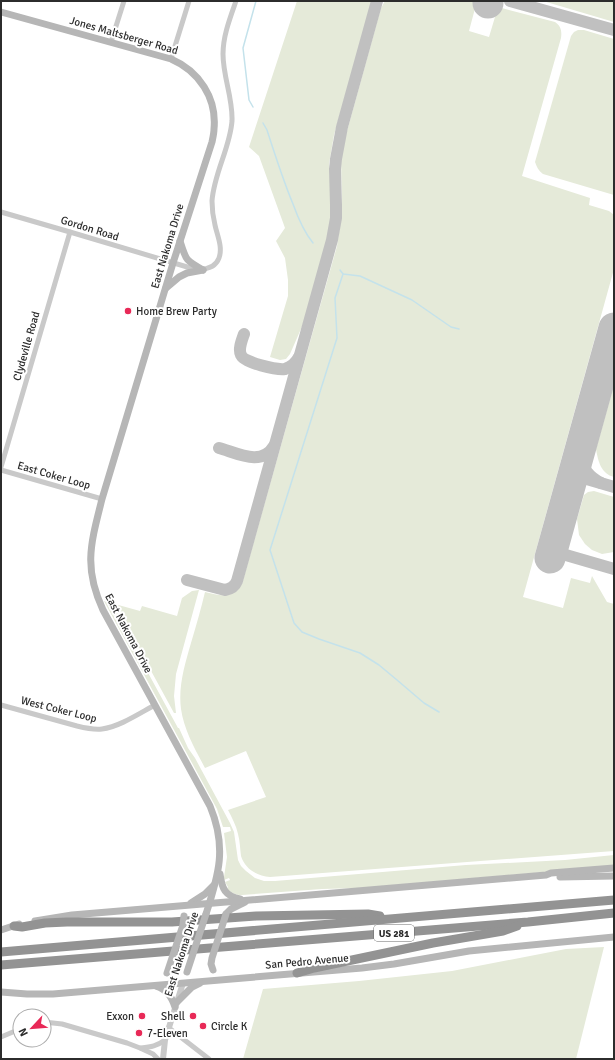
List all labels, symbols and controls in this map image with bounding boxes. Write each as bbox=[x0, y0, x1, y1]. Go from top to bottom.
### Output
street label: Jones Maltsberger Road bbox=[68, 14, 180, 57]
street label: East Nakoma Drive bbox=[148, 202, 187, 290]
street label: Gordon Road bbox=[59, 213, 121, 244]
place label: Home Brew Party bbox=[136, 305, 218, 318]
marker: Home Brew Party bbox=[123, 306, 133, 316]
street label: Clydeville Road bbox=[10, 310, 43, 382]
street label: East Coker Loop bbox=[16, 459, 92, 492]
street label: East Nakoma Drive bbox=[102, 591, 155, 675]
street label: West Coker Loop bbox=[20, 694, 98, 725]
street label: East Nakoma Drive bbox=[162, 910, 201, 998]
road number: US 281 bbox=[374, 925, 414, 941]
street label: San Pedro Avenue bbox=[265, 951, 349, 972]
north arrow bbox=[12, 1008, 52, 1048]
place label: Exxon bbox=[106, 1010, 134, 1023]
place label: Shell bbox=[161, 1010, 185, 1023]
marker: Exxon bbox=[137, 1011, 147, 1021]
marker: Shell bbox=[188, 1011, 198, 1021]
place label: Circle K bbox=[211, 1020, 248, 1033]
marker: Circle K bbox=[198, 1021, 208, 1031]
text: N bbox=[16, 1026, 31, 1038]
place label: 7-Eleven bbox=[147, 1027, 188, 1040]
marker: 7-Eleven bbox=[134, 1028, 144, 1038]

